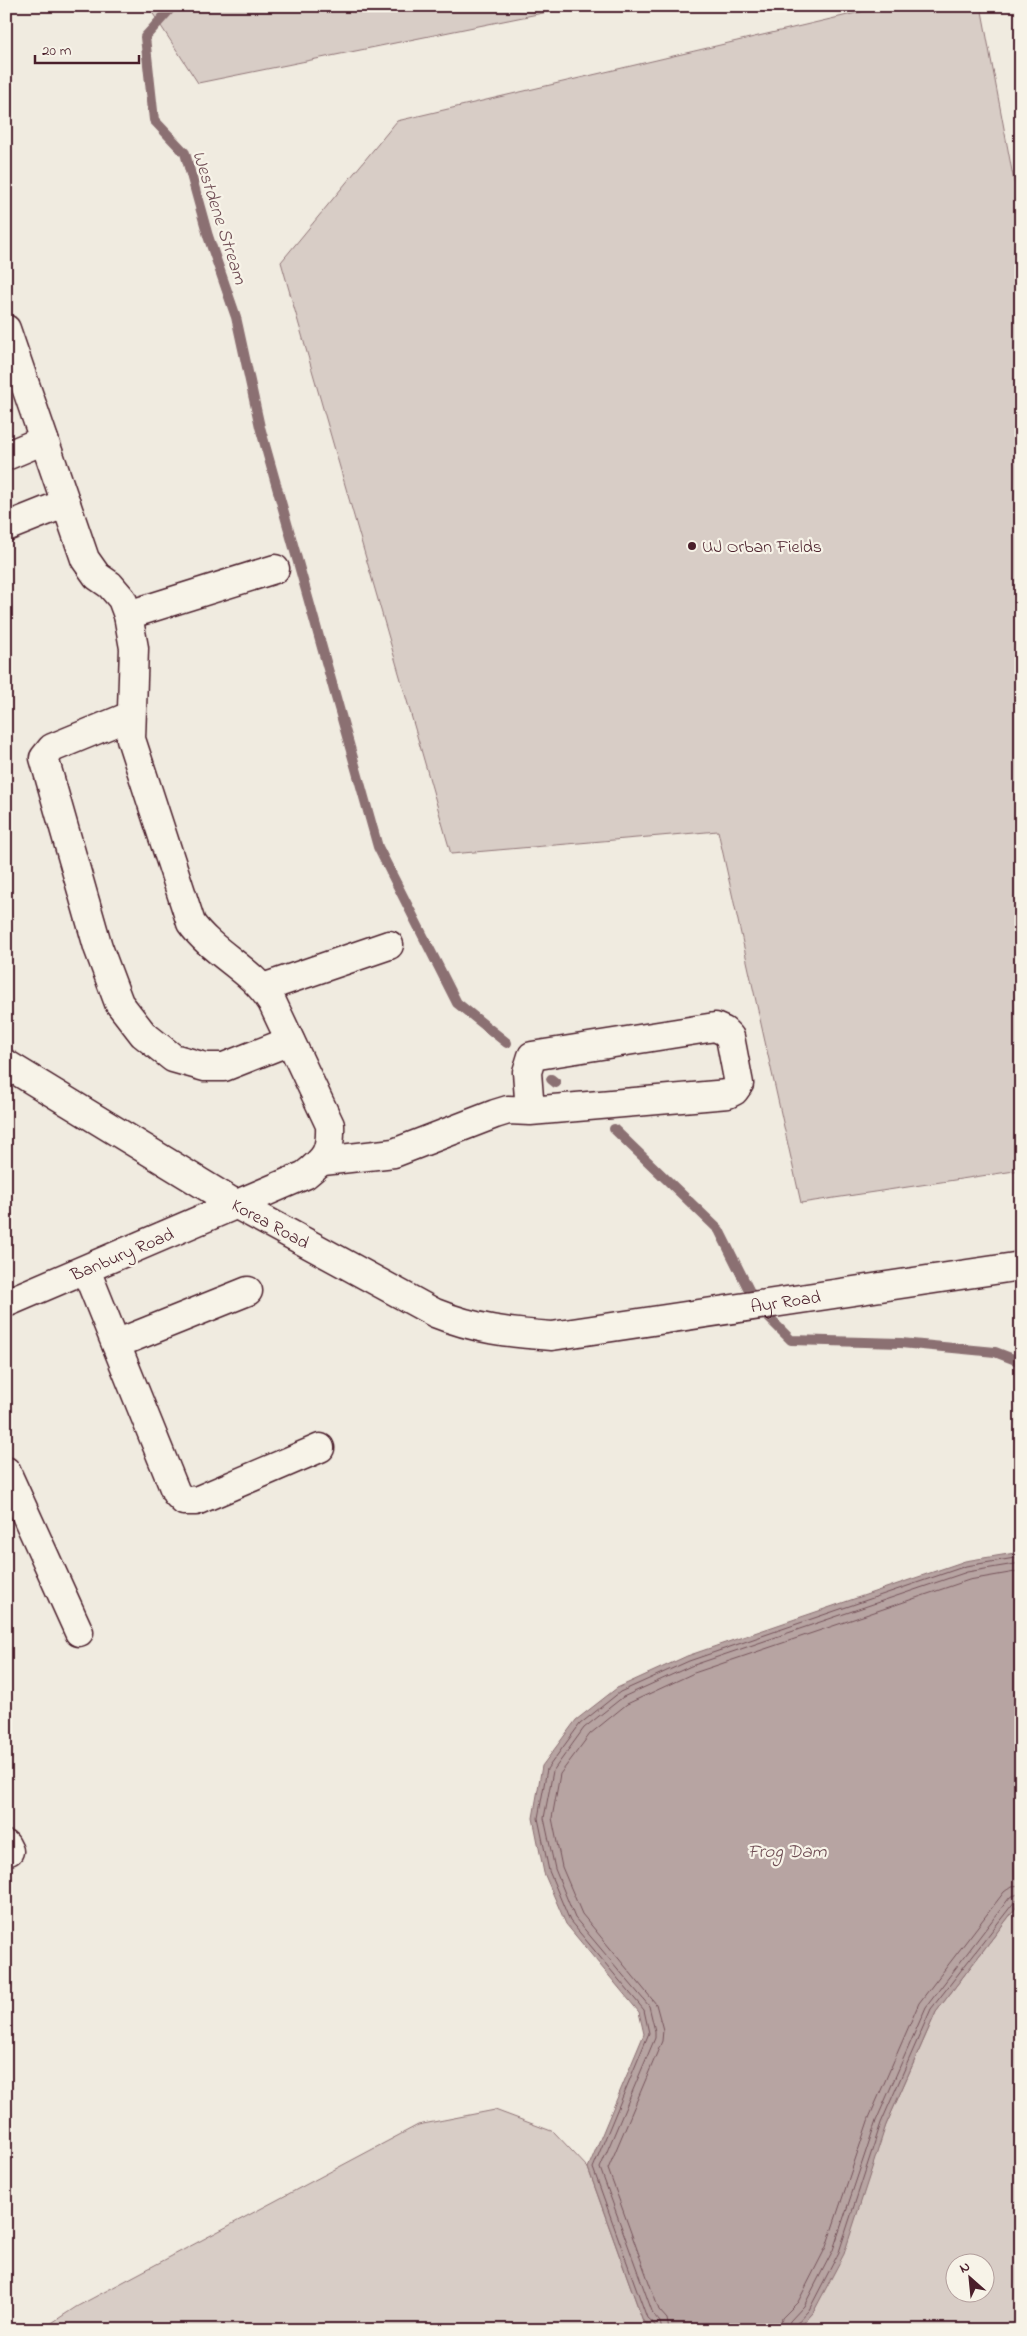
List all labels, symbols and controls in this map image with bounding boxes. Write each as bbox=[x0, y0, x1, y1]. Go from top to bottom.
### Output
scale bar bbox=[35, 32, 139, 64]
text: 20 m bbox=[42, 40, 72, 62]
water label: Westdene Stream bbox=[184, 147, 253, 288]
place label: UJ Orban Fields bbox=[702, 535, 822, 561]
marker: UJ Orban Fields bbox=[686, 540, 698, 552]
street label: Korea Road bbox=[226, 1193, 313, 1257]
street label: Banbury Road bbox=[66, 1222, 178, 1290]
street label: Ayr Road bbox=[749, 1285, 822, 1321]
water label: Frog Dam bbox=[748, 1839, 827, 1867]
north arrow bbox=[944, 2254, 994, 2304]
text: N bbox=[956, 2256, 974, 2279]

